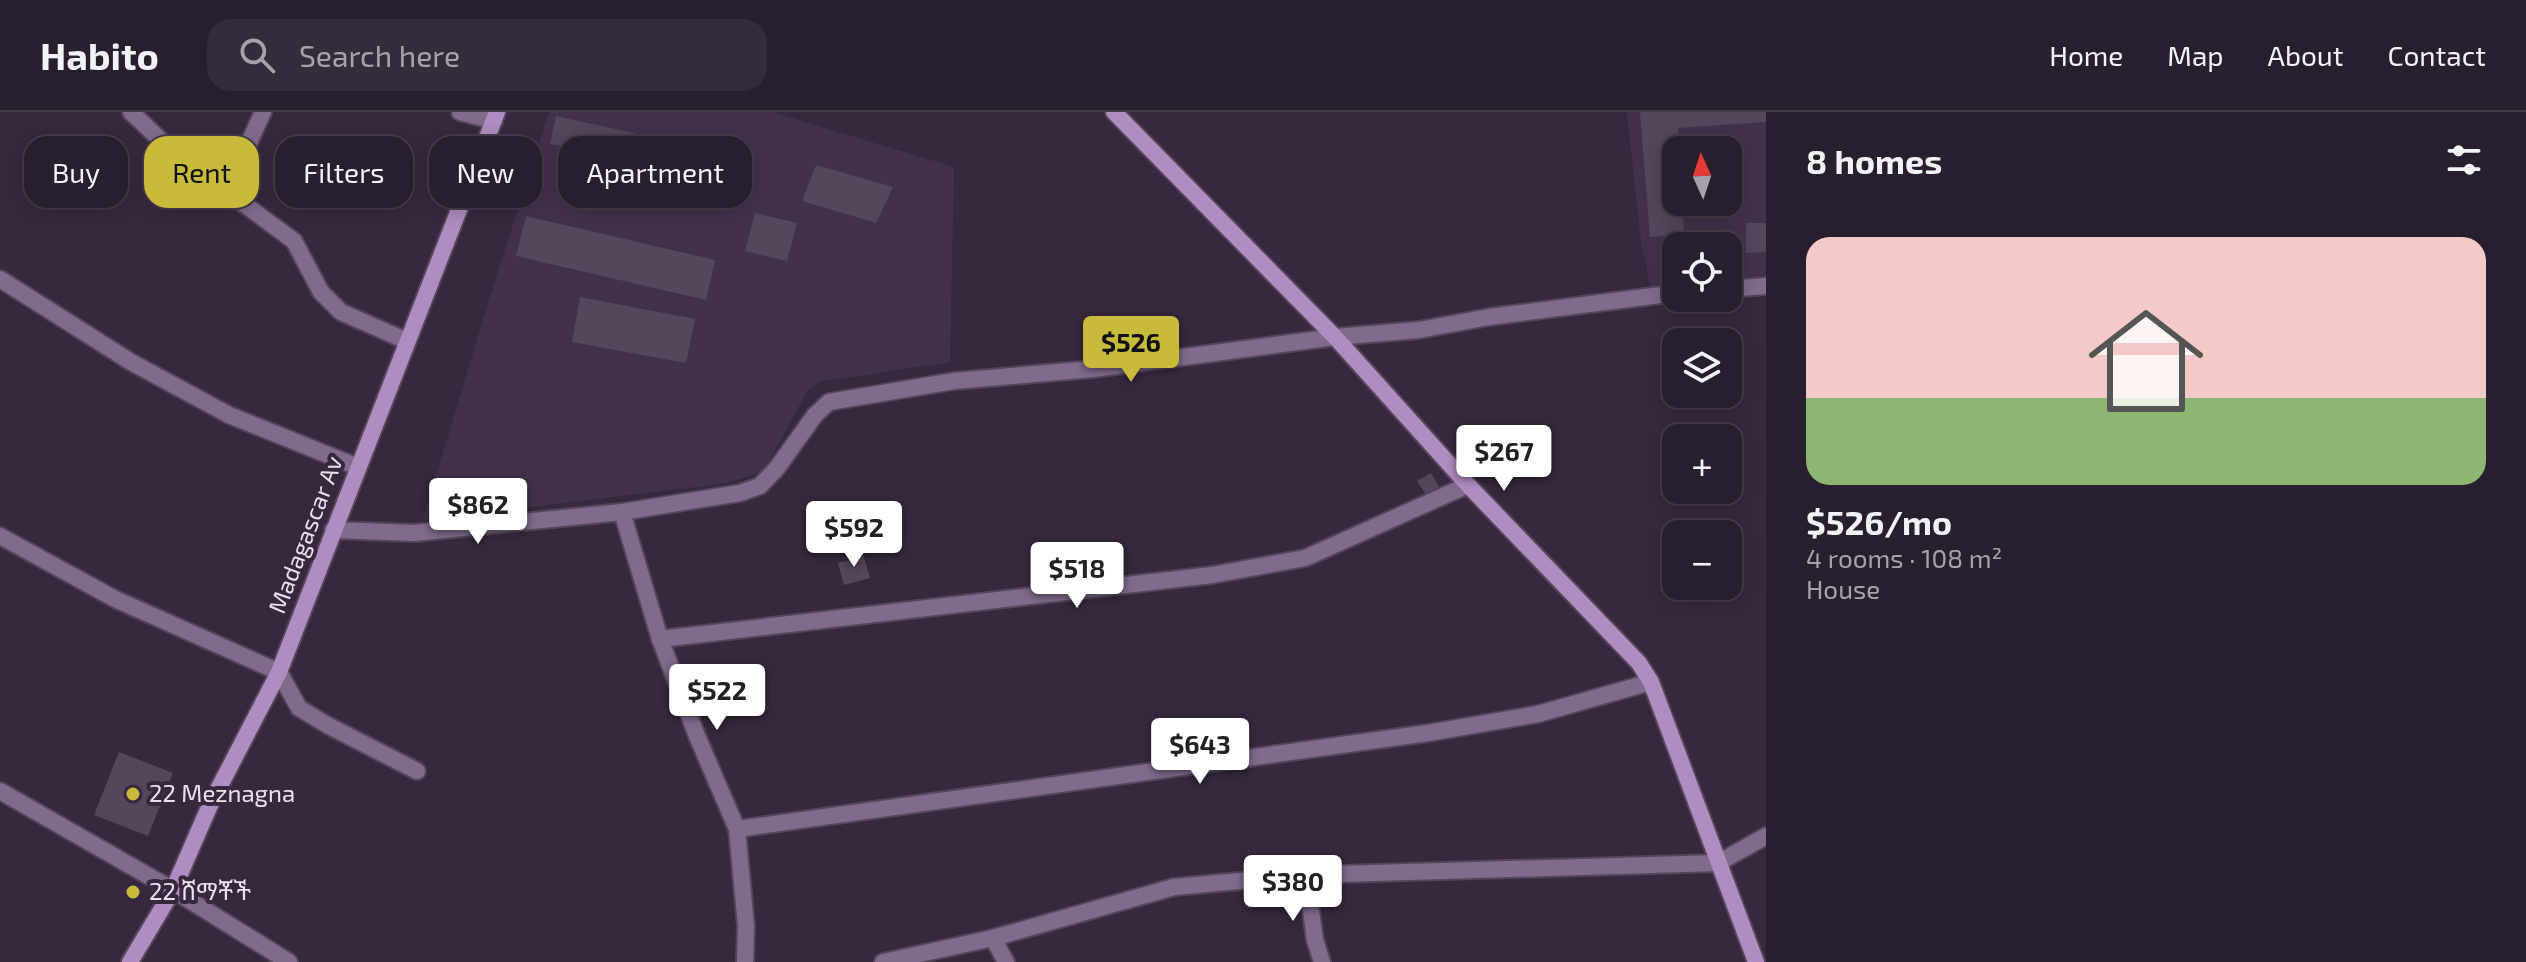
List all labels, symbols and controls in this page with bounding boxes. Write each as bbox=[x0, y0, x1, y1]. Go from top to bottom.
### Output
search box bbox=[207, 19, 767, 91]
text: Habito bbox=[40, 32, 159, 78]
icon: search bbox=[235, 33, 279, 77]
text: Search here bbox=[299, 37, 460, 73]
text: Home bbox=[2049, 38, 2123, 72]
text: Map bbox=[2167, 38, 2224, 72]
text: About bbox=[2268, 38, 2343, 72]
text: Contact bbox=[2387, 38, 2486, 72]
chip: Buy bbox=[24, 136, 128, 208]
chip: Rent bbox=[144, 136, 259, 208]
chip: Filters bbox=[275, 136, 413, 208]
chip: New bbox=[429, 136, 542, 208]
chip: Apartment bbox=[558, 136, 752, 208]
north arrow bbox=[1662, 136, 1742, 216]
map controls bbox=[1662, 136, 1742, 600]
icon: filters bbox=[2442, 138, 2486, 182]
text: 8 homes bbox=[1806, 140, 1942, 181]
button: locate bbox=[1662, 232, 1742, 312]
icon: home bbox=[2074, 289, 2218, 433]
pin: $526 bbox=[1084, 316, 1178, 384]
text: $526 bbox=[1101, 326, 1161, 357]
button: layers bbox=[1662, 328, 1742, 408]
button: + bbox=[1662, 424, 1742, 504]
pin: $267 bbox=[1457, 425, 1551, 493]
text: $267 bbox=[1474, 435, 1534, 466]
street label: Madagascar Av bbox=[261, 452, 348, 617]
pin: $862 bbox=[431, 478, 525, 546]
text: $862 bbox=[447, 488, 509, 519]
pin: $592 bbox=[807, 501, 901, 569]
text: $526/mo bbox=[1806, 501, 1952, 542]
text: $592 bbox=[824, 511, 884, 542]
button: − bbox=[1662, 520, 1742, 600]
pin: $518 bbox=[1030, 542, 1124, 610]
text: 4 rooms · 108 m² bbox=[1806, 542, 2002, 573]
text: $518 bbox=[1049, 552, 1105, 583]
text: House bbox=[1806, 573, 1880, 604]
pin: $522 bbox=[670, 664, 764, 732]
text: $522 bbox=[687, 674, 747, 705]
pin: $643 bbox=[1153, 718, 1247, 786]
text: $643 bbox=[1169, 728, 1231, 759]
place label: 22 Meznagna bbox=[149, 778, 295, 807]
marker: 22 Meznagna bbox=[124, 785, 142, 803]
pin: $380 bbox=[1246, 855, 1340, 923]
text: $380 bbox=[1262, 865, 1324, 896]
place label: 22 ሸማቾች bbox=[149, 876, 251, 905]
marker: 22 ሸማቾች bbox=[124, 883, 142, 901]

